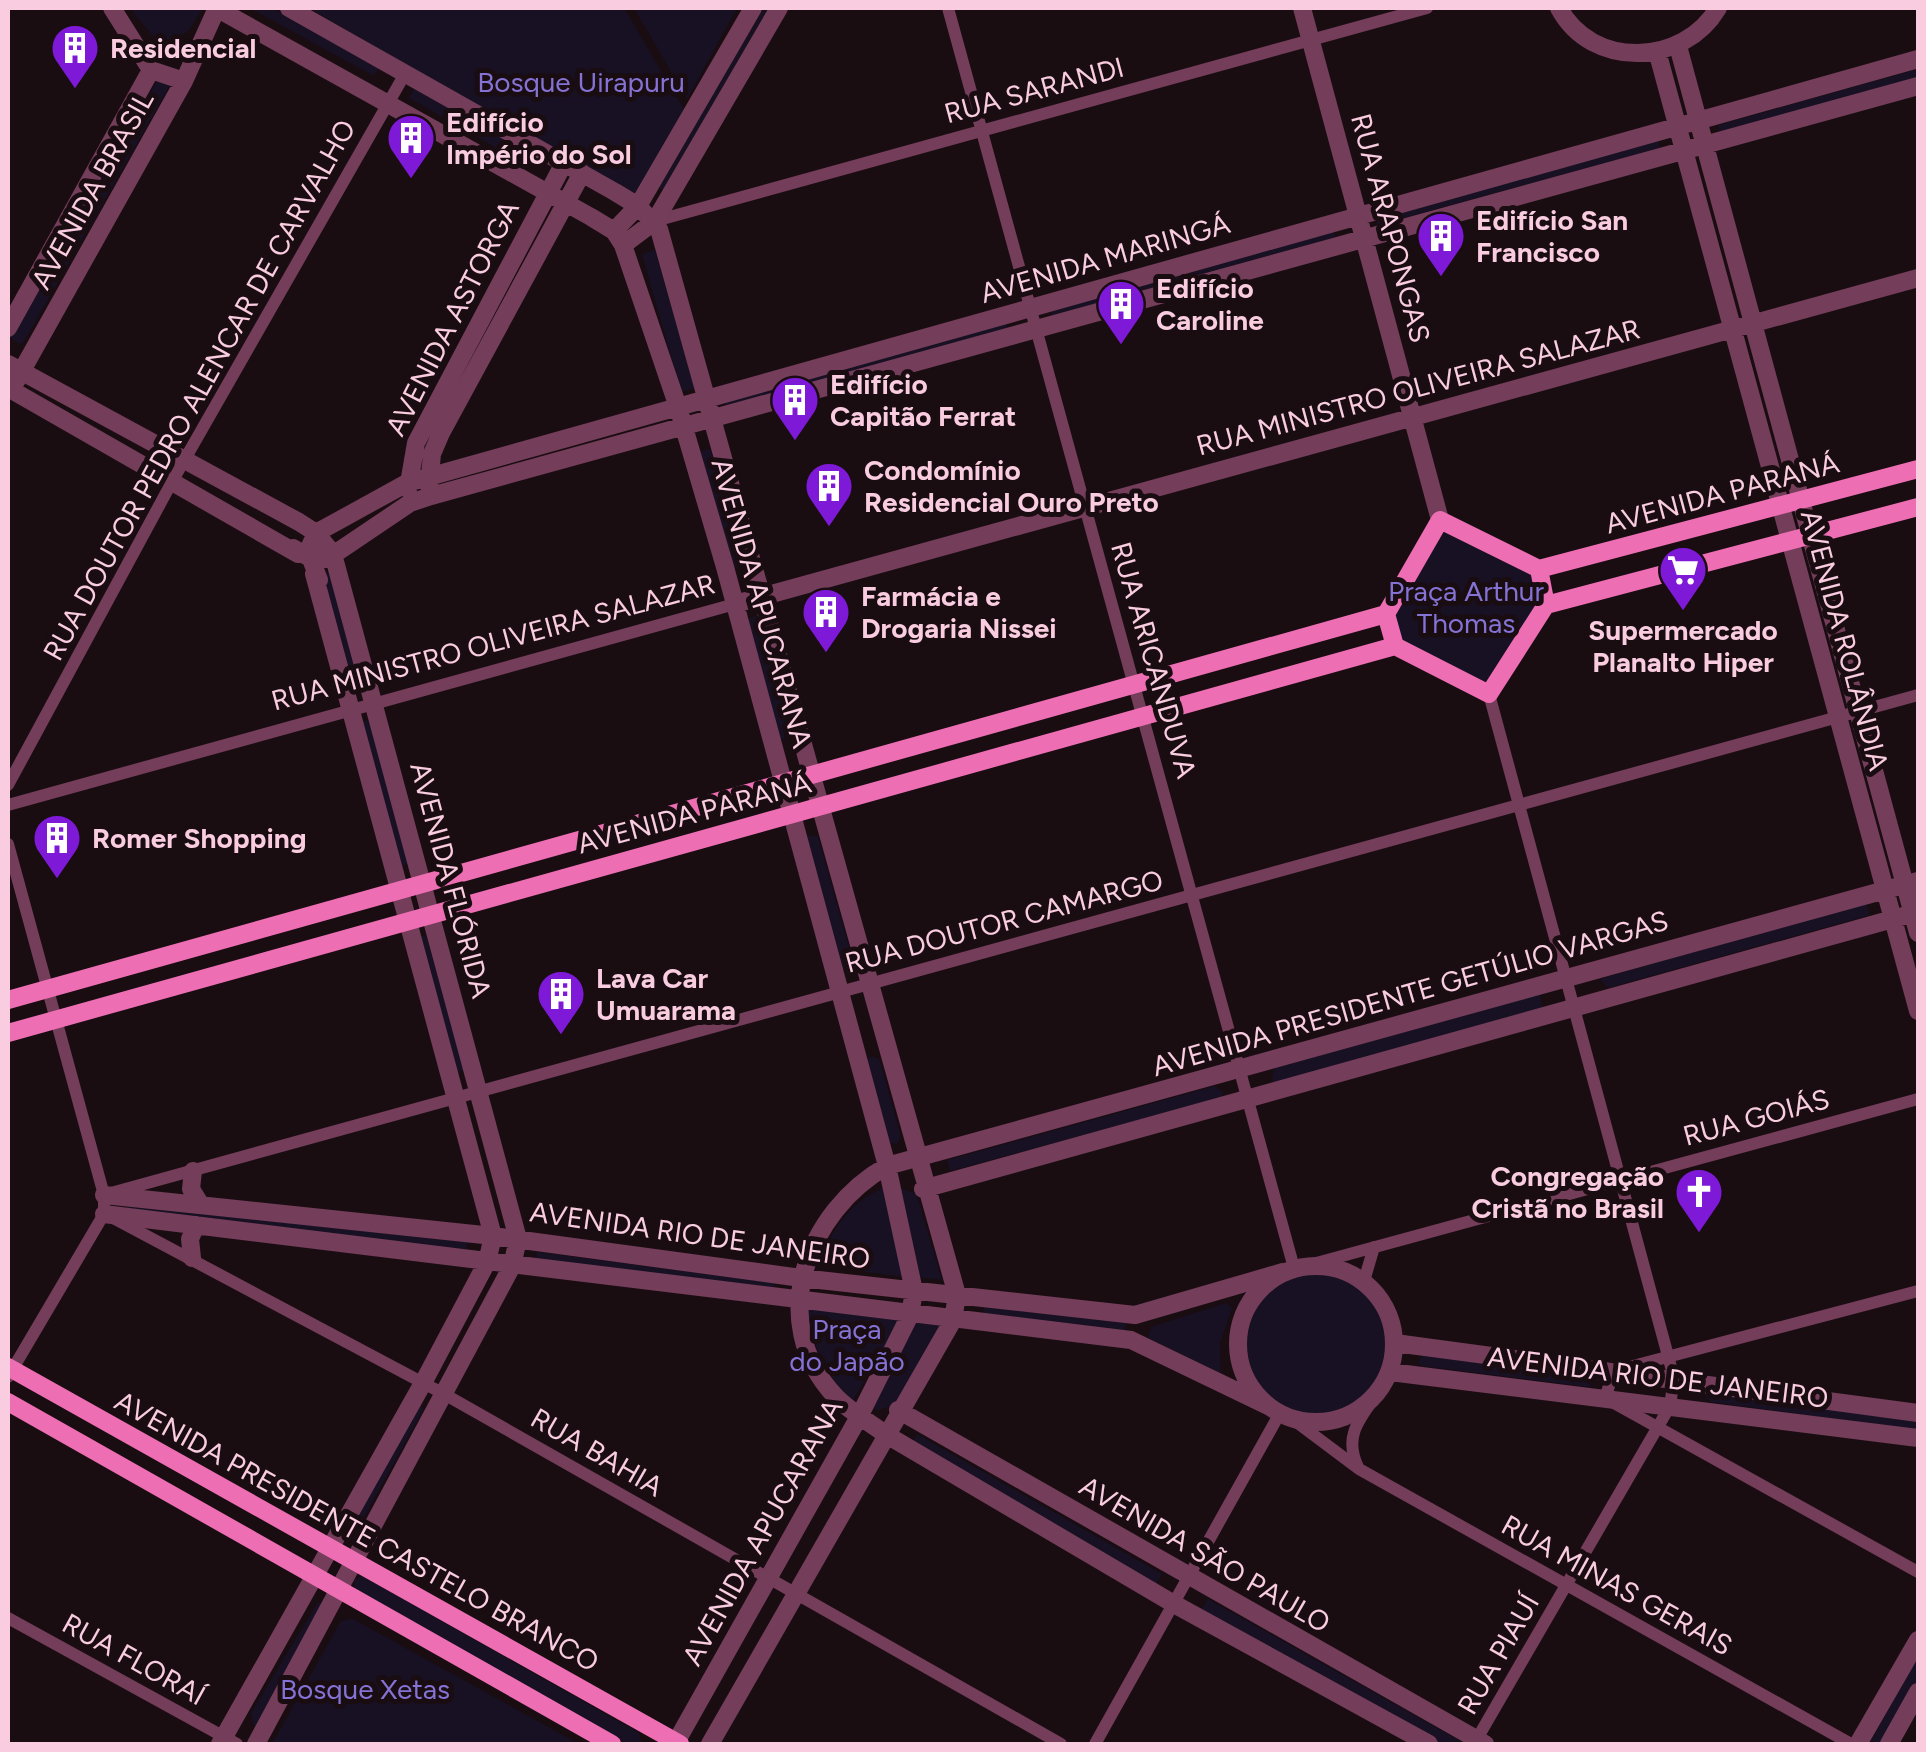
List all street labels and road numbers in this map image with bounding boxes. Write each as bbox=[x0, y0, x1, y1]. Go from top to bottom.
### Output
street label: RUA SARANDI bbox=[941, 50, 1127, 130]
street label: AVENIDA BRASIL bbox=[24, 85, 161, 295]
street label: RUA ARAPONGAS bbox=[1344, 110, 1438, 346]
street label: RUA DOUTOR PEDRO ALENCAR DE CARVALHO bbox=[36, 114, 362, 666]
street label: AVENIDA ASTORGA bbox=[378, 195, 526, 441]
street label: AVENIDA MARINGÁ bbox=[976, 206, 1234, 310]
street label: RUA MINISTRO OLIVEIRA SALAZAR bbox=[1193, 311, 1643, 463]
street label: AVENIDA PARANÁ bbox=[1601, 445, 1843, 541]
street label: AVENIDA APUCARANA bbox=[704, 454, 820, 752]
street label: AVENIDA ROLÂNDIA bbox=[1794, 506, 1896, 774]
street label: RUA ARICANDUVA bbox=[1104, 538, 1204, 782]
street label: RUA MINISTRO OLIVEIRA SALAZAR bbox=[268, 566, 718, 718]
street label: AVENIDA FLÓRIDA bbox=[403, 758, 499, 1002]
street label: AVENIDA PARANÁ bbox=[573, 765, 815, 861]
street label: RUA DOUTOR CAMARGO bbox=[841, 862, 1167, 980]
street label: AVENIDA PRESIDENTE GETÚLIO VARGAS bbox=[1148, 903, 1672, 1083]
street label: RUA GOIÁS bbox=[1679, 1081, 1833, 1153]
street label: AVENIDA RIO DE JANEIRO bbox=[528, 1194, 872, 1276]
street label: AVENIDA RIO DE JANEIRO bbox=[1486, 1339, 1830, 1415]
street label: AVENIDA PRESIDENTE CASTELO BRANCO bbox=[109, 1383, 605, 1679]
street label: AVENIDA APUCARANA bbox=[675, 1393, 849, 1671]
street label: RUA BAHIA bbox=[525, 1401, 669, 1503]
street label: AVENIDA SÃO PAULO bbox=[1074, 1468, 1336, 1640]
street label: RUA MINAS GERAIS bbox=[1496, 1507, 1738, 1663]
street label: RUA PIAUÍ bbox=[1450, 1587, 1547, 1720]
street label: RUA FLORAÍ bbox=[57, 1606, 213, 1713]

